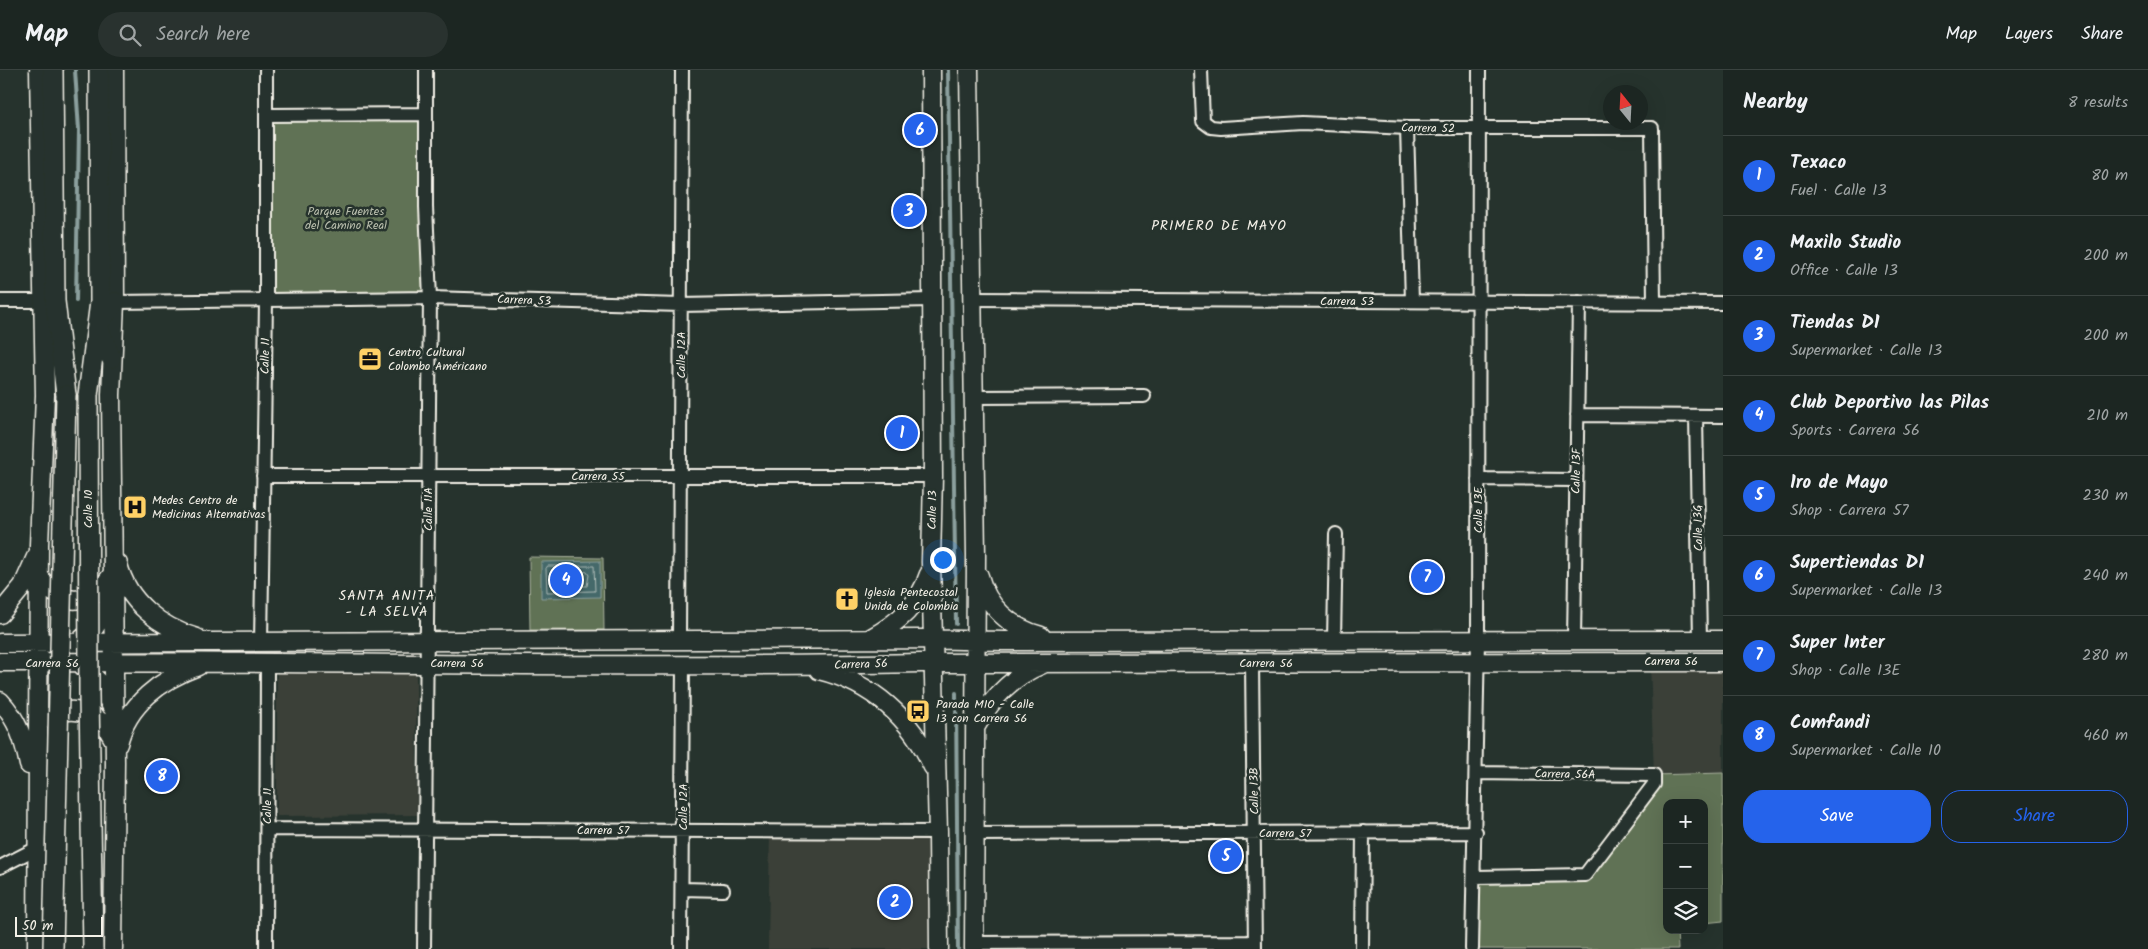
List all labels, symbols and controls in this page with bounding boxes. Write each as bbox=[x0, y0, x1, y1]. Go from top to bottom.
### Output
search box bbox=[98, 12, 448, 57]
text: Map bbox=[25, 15, 68, 54]
text: Search here bbox=[156, 20, 250, 50]
text: Map bbox=[1946, 20, 1977, 49]
text: Layers bbox=[2005, 20, 2053, 49]
text: Share bbox=[2081, 20, 2123, 49]
icon: search bbox=[116, 21, 144, 49]
north arrow bbox=[1603, 85, 1648, 130]
text: Nearby bbox=[1743, 86, 1808, 119]
text: 8 results bbox=[2068, 90, 2128, 115]
pin: 6 bbox=[904, 111, 936, 149]
street label: Carrera 52 bbox=[1401, 119, 1455, 138]
text: Texaco bbox=[1790, 148, 1846, 178]
text: 1 bbox=[1757, 163, 1761, 188]
text: 80 m bbox=[2091, 163, 2128, 188]
text: Fuel · Calle 13 bbox=[1790, 178, 1887, 203]
pin: 3 bbox=[893, 192, 925, 230]
park label: Parque Fuentes del Camino Real bbox=[305, 202, 387, 235]
district label: PRIMERO DE MAYO bbox=[1151, 215, 1287, 237]
text: Maxilo Studio bbox=[1790, 228, 1901, 258]
text: 2 bbox=[1754, 243, 1764, 268]
text: 200 m bbox=[2084, 243, 2128, 268]
text: Office · Calle 13 bbox=[1790, 258, 1898, 283]
street label: Carrera 53 bbox=[497, 290, 551, 311]
street label: Carrera 53 bbox=[1320, 292, 1374, 311]
text: Tiendas D1 bbox=[1790, 308, 1880, 338]
text: 3 bbox=[1755, 323, 1763, 348]
text: 200 m bbox=[2084, 323, 2128, 348]
street label: Calle 12A bbox=[672, 332, 691, 378]
street label: Calle 11 bbox=[256, 337, 275, 374]
text: Supermarket · Calle 13 bbox=[1790, 338, 1942, 363]
place label: Centro Cultural Colombo Américano bbox=[388, 343, 487, 376]
office icon: Centro Cultural Colombo Américano bbox=[357, 346, 383, 372]
text: Club Deportivo las Pilas bbox=[1790, 388, 1989, 418]
text: 4 bbox=[1755, 403, 1763, 428]
text: 210 m bbox=[2087, 403, 2128, 428]
pin: 1 bbox=[886, 414, 918, 452]
text: Sports · Carrera 56 bbox=[1790, 418, 1920, 443]
street label: Calle 13F bbox=[1567, 446, 1586, 494]
street label: Carrera 55 bbox=[571, 467, 626, 486]
text: 1ro de Mayo bbox=[1790, 468, 1888, 498]
text: 5 bbox=[1755, 483, 1763, 508]
text: 230 m bbox=[2082, 483, 2128, 508]
street label: Calle 13E bbox=[1469, 486, 1488, 533]
street label: Calle 11A bbox=[419, 487, 438, 531]
street label: Calle 10 bbox=[79, 490, 98, 528]
street label: Calle 13 bbox=[923, 490, 942, 530]
place label: Medes Centro de Medicinas Alternativas bbox=[152, 491, 265, 524]
hospital icon: Medes Centro de Medicinas Alternativas bbox=[122, 494, 148, 520]
text: Shop · Carrera 57 bbox=[1790, 498, 1909, 523]
street label: Calle 13G bbox=[1689, 504, 1708, 552]
your location bbox=[930, 547, 956, 573]
text: Supertiendas D1 bbox=[1790, 548, 1924, 578]
pin: 7 bbox=[1411, 558, 1443, 596]
pin: 4 bbox=[550, 561, 582, 599]
text: 6 bbox=[1755, 563, 1763, 588]
text: 240 m bbox=[2083, 563, 2128, 588]
text: Supermarket · Calle 13 bbox=[1790, 578, 1942, 603]
place label: Iglesia Pentecostal Unida de Colombia bbox=[864, 583, 959, 616]
district label: SANTA ANITA - LA SELVA bbox=[339, 585, 435, 623]
church icon: Iglesia Pentecostal Unida de Colombia bbox=[834, 586, 860, 612]
text: Super Inter bbox=[1790, 628, 1885, 658]
text: 7 bbox=[1755, 643, 1763, 668]
text: 280 m bbox=[2082, 643, 2128, 668]
street label: Carrera 56 bbox=[1644, 652, 1698, 671]
street label: Carrera 56 bbox=[25, 654, 79, 673]
street label: Carrera 56 bbox=[430, 654, 484, 673]
street label: Carrera 56 bbox=[834, 654, 888, 675]
street label: Carrera 56 bbox=[1239, 654, 1293, 673]
text: Shop · Calle 13E bbox=[1790, 658, 1901, 683]
place label: Parada MIO - Calle 13 con Carrera 56 bbox=[936, 695, 1035, 728]
bus stop icon: Parada MIO - Calle 13 con Carrera 56 bbox=[905, 698, 931, 724]
text: Comfandi bbox=[1790, 708, 1870, 738]
text: 8 bbox=[1754, 723, 1764, 748]
text: 460 m bbox=[2083, 723, 2128, 748]
text: Supermarket · Calle 10 bbox=[1790, 738, 1941, 763]
pin: 8 bbox=[146, 757, 178, 795]
street label: Carrera 56A bbox=[1534, 764, 1596, 785]
street label: Calle 13B bbox=[1245, 767, 1264, 815]
street label: Calle 12A bbox=[674, 784, 693, 830]
street label: Calle 11 bbox=[258, 788, 277, 824]
button: Save bbox=[1743, 790, 1931, 843]
button: Share bbox=[1941, 790, 2128, 843]
map controls bbox=[1663, 799, 1708, 934]
button: + bbox=[1663, 799, 1708, 844]
street label: Carrera 57 bbox=[577, 821, 630, 840]
street label: Carrera 57 bbox=[1259, 824, 1312, 843]
pin: 5 bbox=[1210, 837, 1242, 875]
button: − bbox=[1663, 844, 1708, 889]
pin: 2 bbox=[879, 883, 911, 921]
button: layers bbox=[1663, 889, 1708, 934]
scale bar bbox=[15, 914, 102, 937]
text: 50 m bbox=[22, 915, 53, 937]

